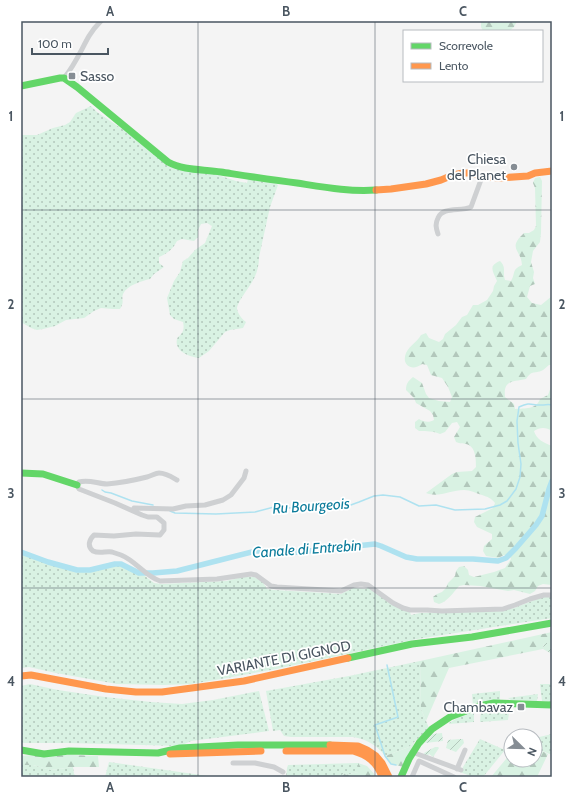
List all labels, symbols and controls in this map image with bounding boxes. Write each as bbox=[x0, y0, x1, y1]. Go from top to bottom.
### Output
text: A bbox=[106, 3, 115, 19]
text: B bbox=[282, 3, 290, 19]
text: C bbox=[459, 3, 467, 19]
scale bar bbox=[32, 30, 108, 56]
legend bbox=[403, 30, 543, 82]
text: 100 m bbox=[38, 36, 72, 51]
text: Scorrevole bbox=[439, 38, 493, 53]
text: Lento bbox=[439, 58, 469, 73]
place label: Sasso bbox=[80, 67, 114, 85]
marker: Sasso bbox=[67, 71, 77, 81]
text: 1 bbox=[9, 108, 13, 124]
text: 1 bbox=[560, 108, 564, 124]
place label: Chiesa del Planet bbox=[447, 150, 506, 184]
marker: Chiesa del Planet bbox=[509, 162, 519, 172]
text: 2 bbox=[8, 296, 15, 312]
text: 2 bbox=[559, 296, 566, 312]
text: 3 bbox=[7, 485, 15, 501]
text: 3 bbox=[558, 485, 566, 501]
water label: Ru Bourgeois bbox=[272, 494, 350, 518]
water label: Canale di Entrebin bbox=[252, 536, 362, 562]
street label: VARIANTE DI GIGNOD bbox=[216, 636, 352, 680]
text: 4 bbox=[7, 673, 15, 689]
text: 4 bbox=[558, 673, 566, 689]
place label: Chambavaz bbox=[443, 698, 513, 716]
marker: Chambavaz bbox=[516, 702, 526, 712]
north arrow bbox=[503, 728, 543, 768]
text: N bbox=[524, 746, 540, 758]
text: A bbox=[106, 779, 115, 795]
text: B bbox=[282, 779, 290, 795]
text: C bbox=[459, 779, 467, 795]

